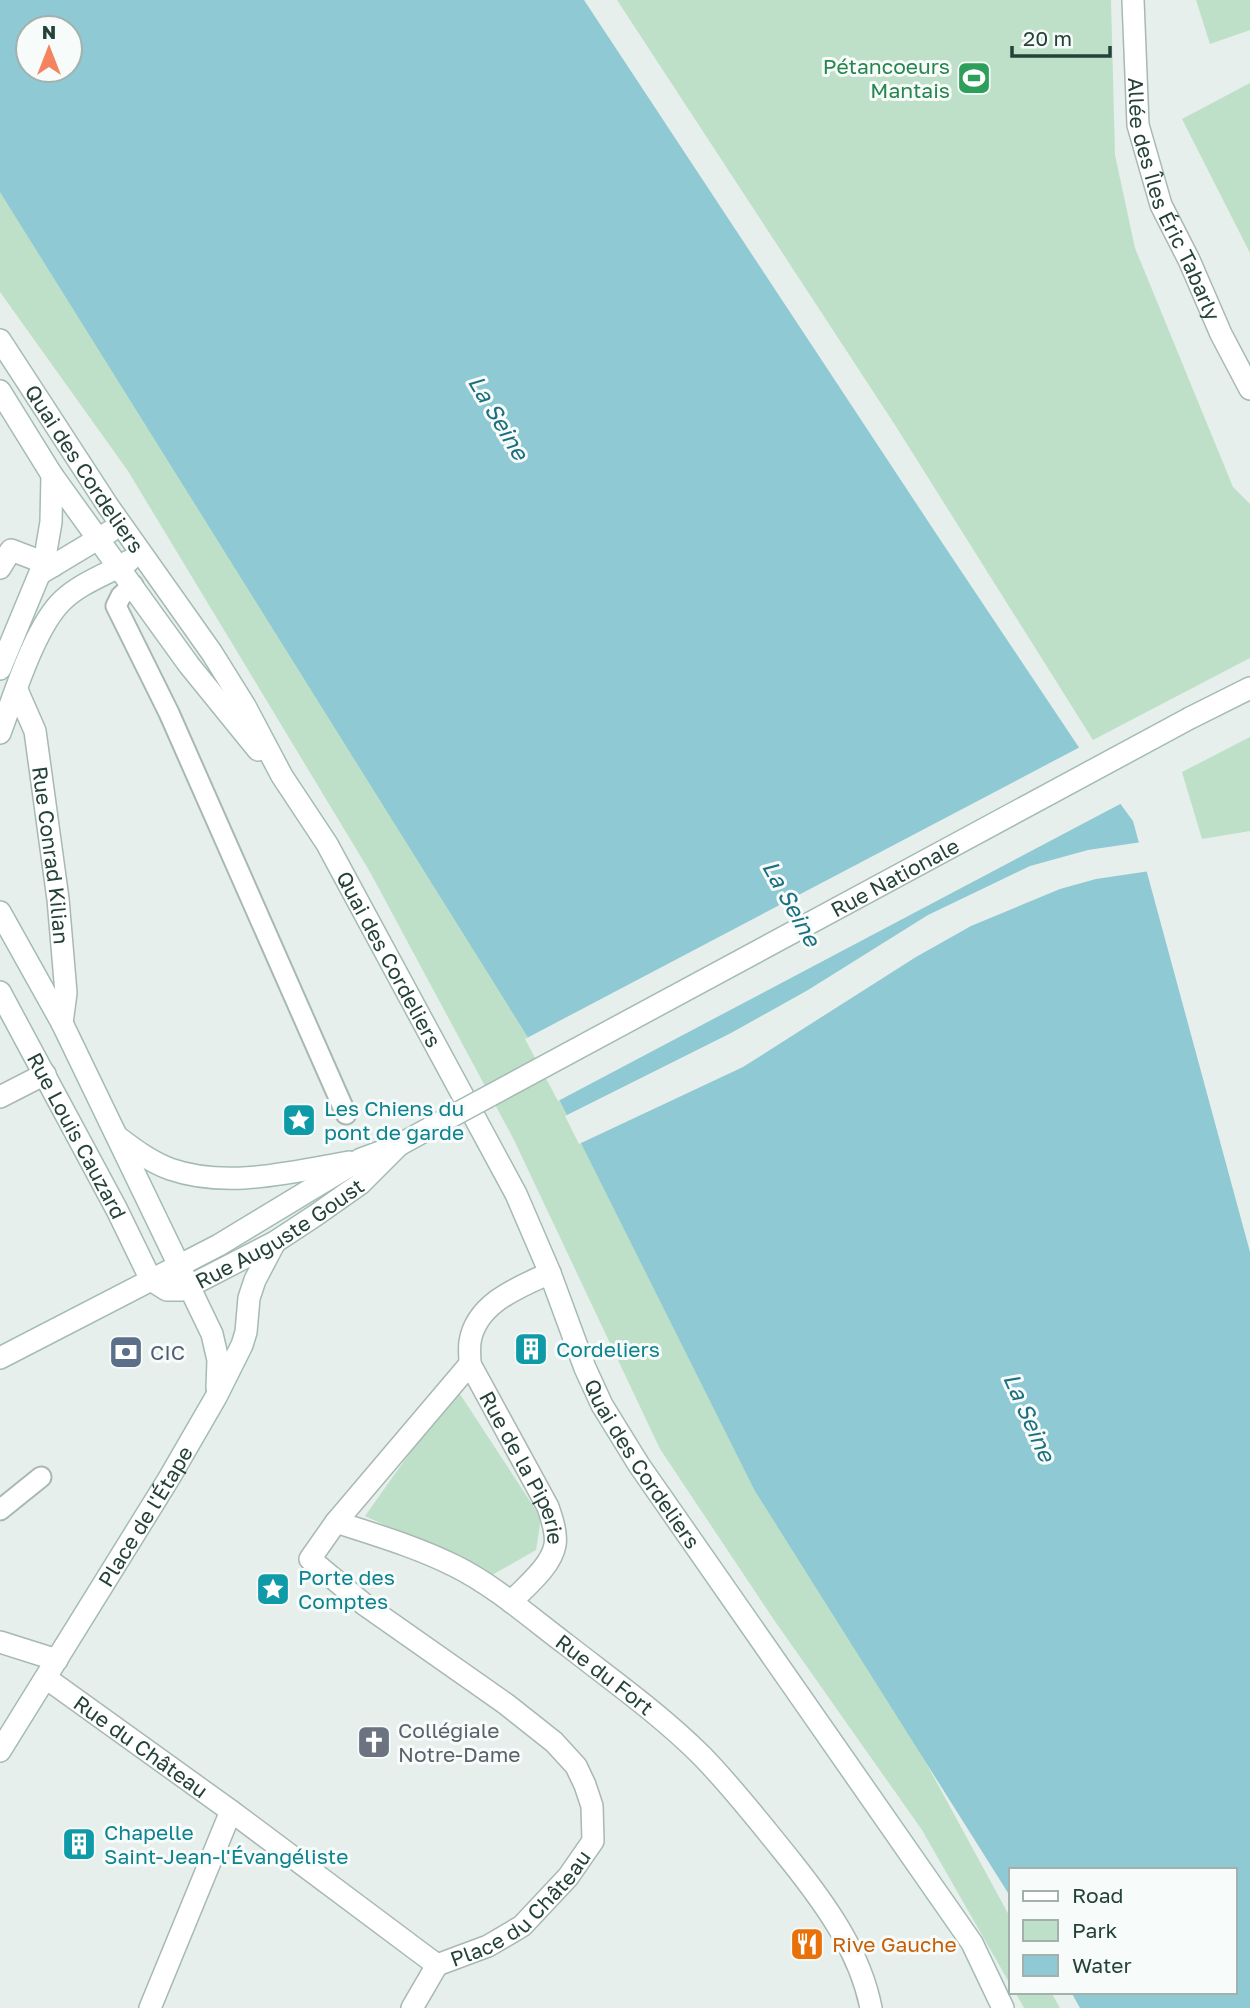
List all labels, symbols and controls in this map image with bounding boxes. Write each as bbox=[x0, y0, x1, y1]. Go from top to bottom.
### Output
north arrow bbox=[14, 14, 84, 84]
scale bar bbox=[1012, 14, 1110, 58]
text: N bbox=[42, 20, 56, 43]
text: 20 m bbox=[1023, 25, 1072, 51]
place label: Pétancoeurs Mantais bbox=[823, 53, 950, 103]
sports icon: Pétancoeurs Mantais bbox=[955, 59, 993, 97]
street label: Allée des Îles Éric Tabarly bbox=[1123, 77, 1227, 325]
water label: La Seine bbox=[463, 370, 536, 466]
street label: Quai des Cordeliers bbox=[20, 380, 150, 558]
street label: Rue Conrad Kilian bbox=[27, 765, 75, 945]
street label: Rue Nationale bbox=[826, 832, 963, 922]
water label: La Seine bbox=[757, 855, 828, 952]
street label: Quai des Cordeliers bbox=[331, 866, 447, 1052]
street label: Rue Louis Cauzard bbox=[22, 1048, 132, 1223]
place label: Les Chiens du pont de garde bbox=[324, 1095, 464, 1145]
place icon: Les Chiens du pont de garde bbox=[280, 1101, 318, 1139]
street label: Rue Auguste Goust bbox=[191, 1172, 369, 1294]
building icon: Cordeliers bbox=[512, 1330, 550, 1368]
bank icon: CIC bbox=[107, 1333, 145, 1371]
place label: Cordeliers bbox=[556, 1336, 660, 1362]
place label: CIC bbox=[150, 1339, 185, 1365]
water label: La Seine bbox=[998, 1368, 1063, 1467]
street label: Quai des Cordeliers bbox=[579, 1375, 706, 1553]
street label: Rue de la Piperie bbox=[474, 1386, 569, 1545]
street label: Place de l'Étape bbox=[92, 1441, 198, 1591]
place label: Porte des Comptes bbox=[298, 1564, 395, 1614]
place icon: Porte des Comptes bbox=[254, 1570, 292, 1608]
street label: Rue du Fort bbox=[551, 1628, 659, 1720]
street label: Rue du Château bbox=[69, 1689, 213, 1803]
place label: Collégiale Notre-Dame bbox=[398, 1717, 520, 1767]
church icon: Collégiale Notre-Dame bbox=[355, 1723, 393, 1761]
place label: Chapelle Saint-Jean-l'Évangéliste bbox=[104, 1819, 348, 1869]
building icon: Chapelle Saint-Jean-l'Évangéliste bbox=[60, 1825, 98, 1863]
street label: Place du Château bbox=[446, 1845, 596, 1972]
legend bbox=[1009, 1868, 1236, 1994]
text: Road bbox=[1072, 1882, 1123, 1908]
text: Park bbox=[1072, 1917, 1118, 1943]
restaurant icon: Rive Gauche bbox=[788, 1925, 826, 1963]
place label: Rive Gauche bbox=[832, 1931, 957, 1957]
text: Water bbox=[1072, 1952, 1132, 1978]

